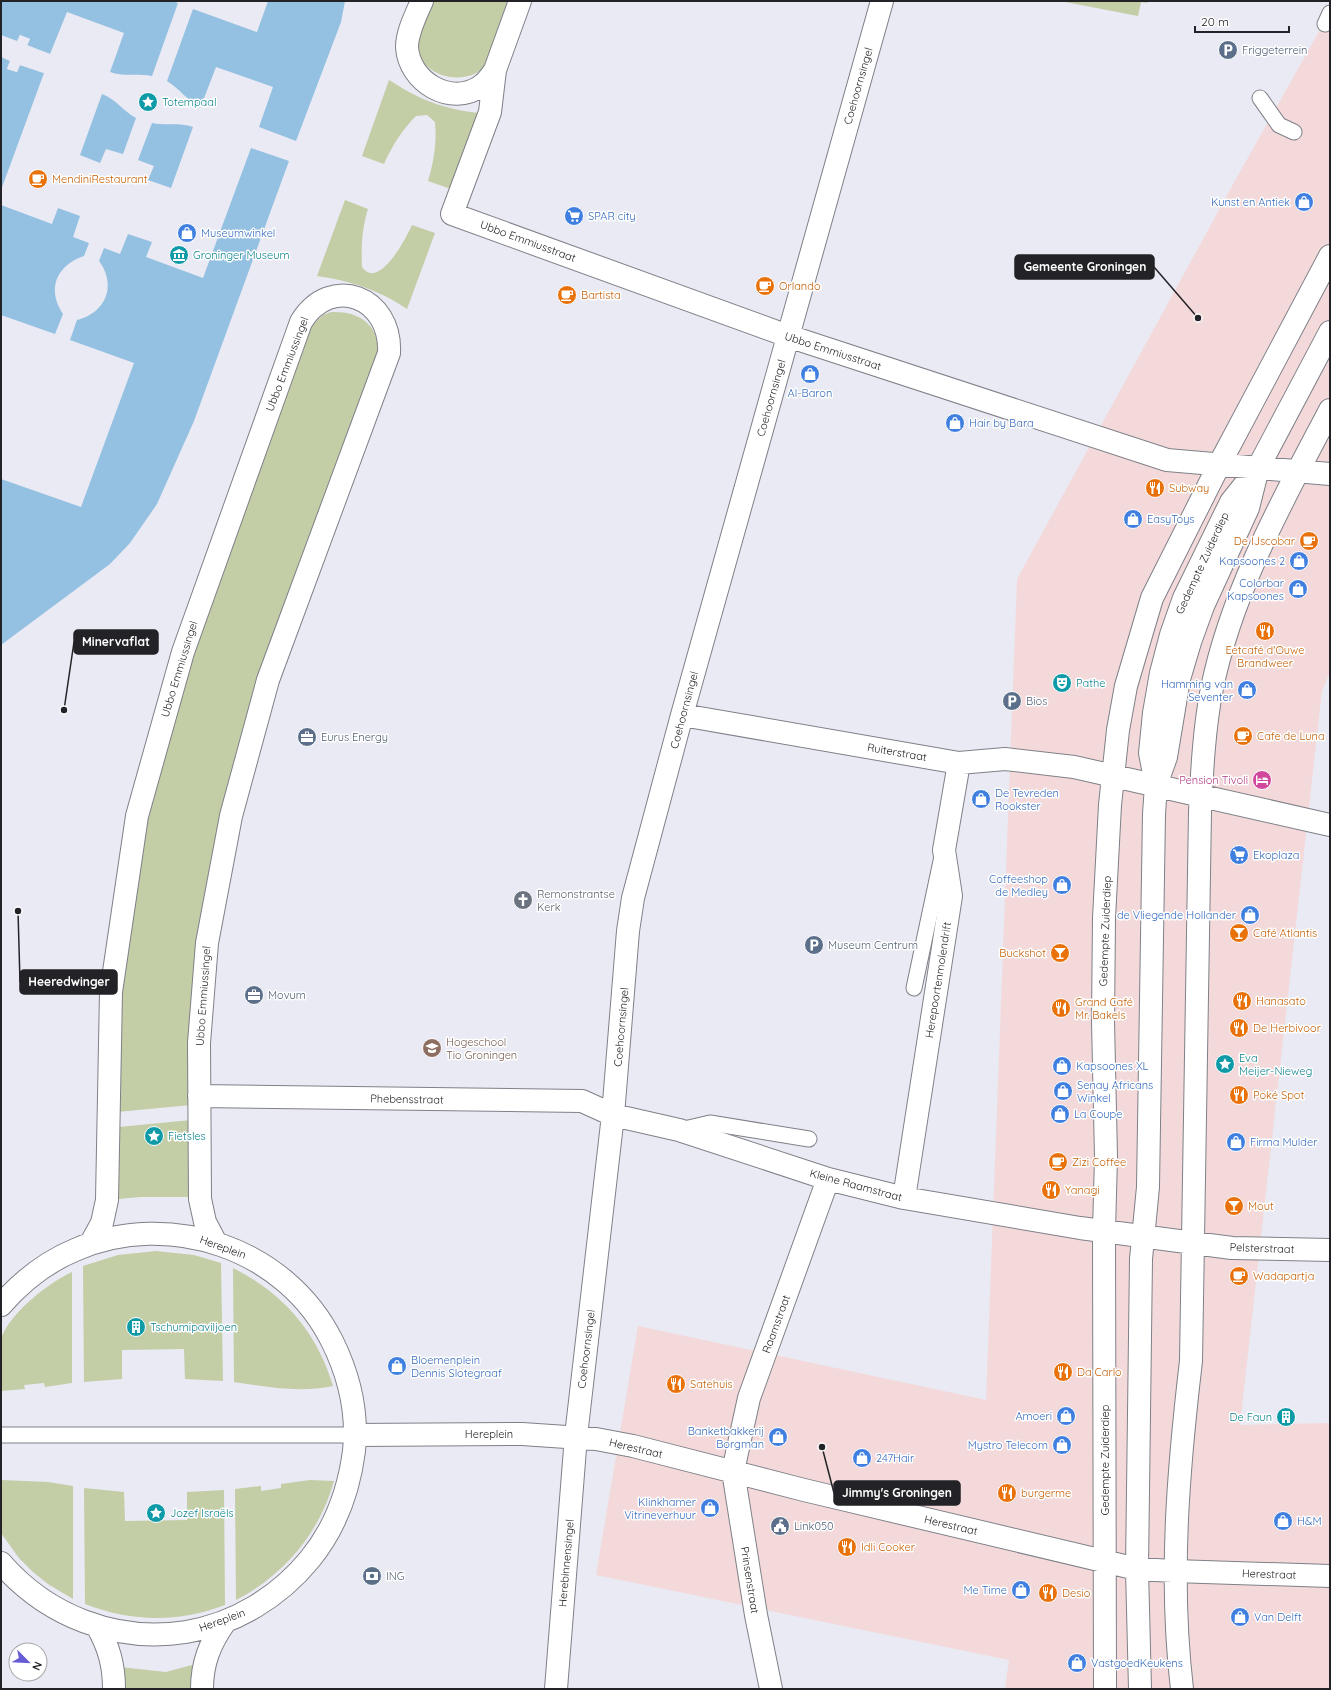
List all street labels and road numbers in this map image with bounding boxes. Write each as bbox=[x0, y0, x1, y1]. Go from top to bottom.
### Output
street label: Coehoornsingel bbox=[840, 46, 876, 126]
street label: Ubbo Emmiusstraat bbox=[478, 217, 578, 265]
street label: Ubbo Emmiussingel bbox=[263, 315, 311, 413]
street label: Ubbo Emmiusstraat bbox=[783, 329, 883, 373]
street label: Coehoornsingel bbox=[753, 358, 789, 438]
street label: Gedempte Zuiderdiep bbox=[1172, 510, 1232, 616]
street label: Ubbo Emmiussingel bbox=[158, 619, 200, 719]
street label: Coehoornsingel bbox=[667, 670, 701, 750]
street label: Ruiterstraat bbox=[866, 740, 928, 764]
street label: Gedempte Zuiderdiep bbox=[1096, 875, 1114, 987]
street label: Herepoortenmolendrift bbox=[922, 921, 954, 1039]
street label: Ubbo Emmiussingel bbox=[193, 946, 213, 1046]
street label: Coehoornsingel bbox=[611, 987, 631, 1067]
street label: Phebensstraat bbox=[370, 1091, 444, 1107]
street label: Kleine Raamstraat bbox=[808, 1166, 904, 1204]
street label: Hereplein bbox=[198, 1232, 248, 1262]
street label: Pelsterstraat bbox=[1229, 1240, 1295, 1256]
street label: Raamstraat bbox=[759, 1293, 793, 1355]
street label: Coehoornsingel bbox=[574, 1309, 598, 1389]
street label: Gedempte Zuiderdiep bbox=[1098, 1404, 1112, 1515]
street label: Hereplein bbox=[465, 1427, 513, 1441]
street label: Herestraat bbox=[608, 1435, 664, 1461]
street label: Herestraat bbox=[923, 1512, 979, 1538]
street label: Herebinnensingel bbox=[555, 1519, 577, 1607]
street label: Prinsenstraat bbox=[738, 1546, 762, 1615]
street label: Herestraat bbox=[1242, 1566, 1297, 1582]
street label: Hereplein bbox=[197, 1605, 247, 1635]

